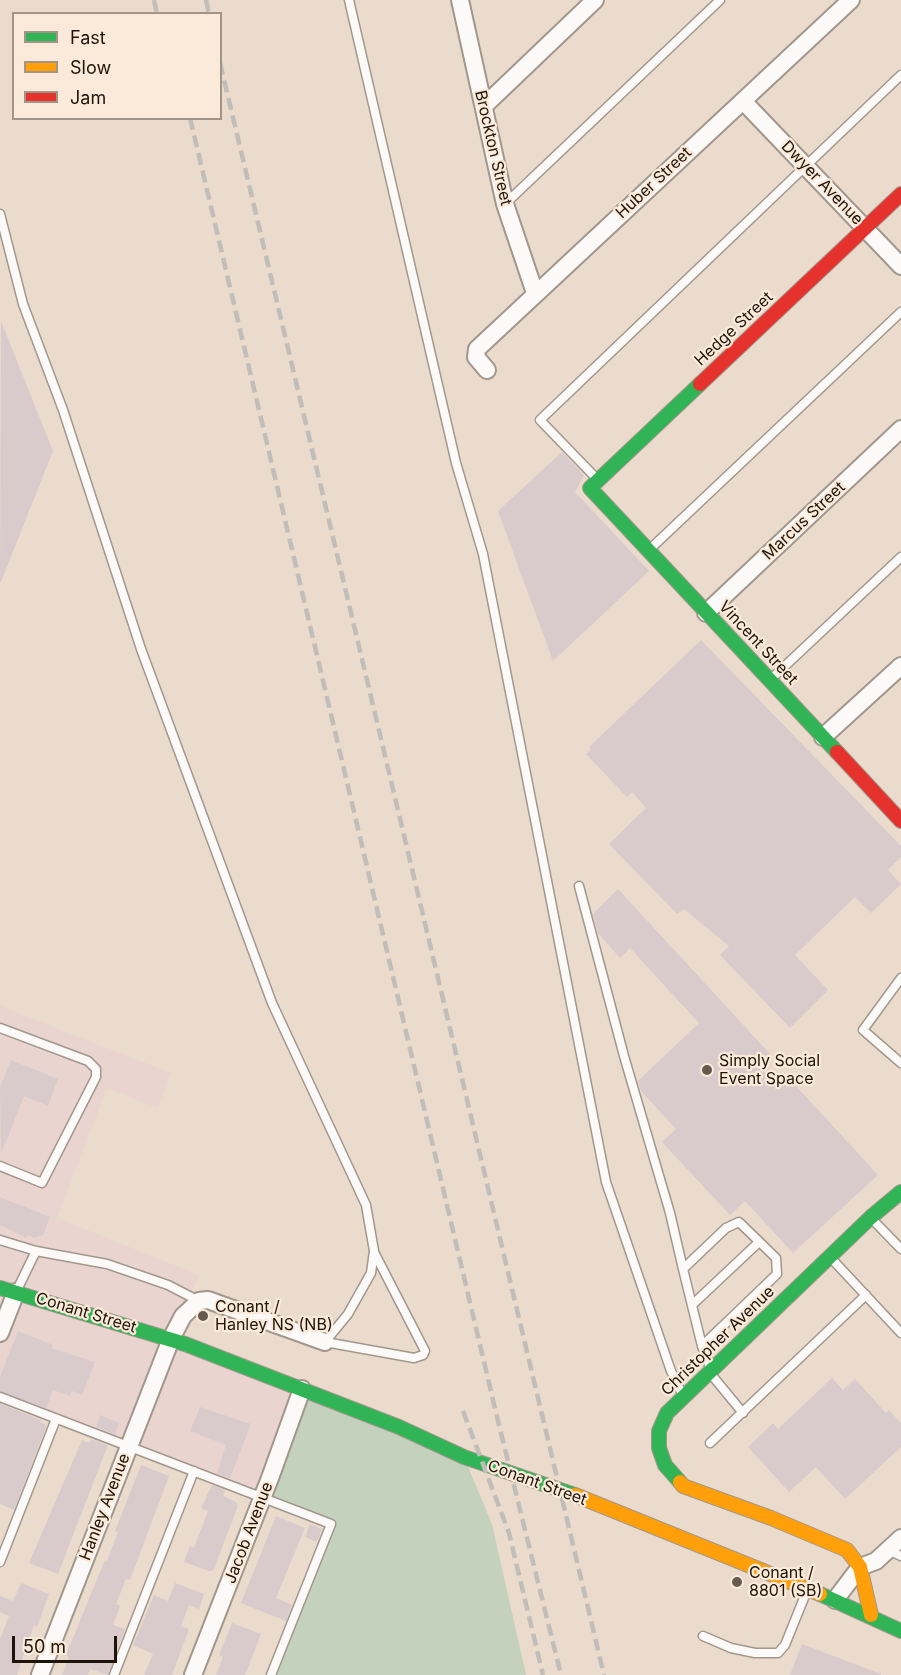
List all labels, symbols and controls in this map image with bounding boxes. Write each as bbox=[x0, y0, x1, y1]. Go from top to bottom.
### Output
legend bbox=[12, 12, 222, 120]
text: Fast bbox=[70, 27, 106, 48]
text: Slow bbox=[70, 57, 111, 78]
text: Jam bbox=[70, 87, 106, 108]
street label: Brockton Street bbox=[470, 89, 516, 207]
street label: Dwyer Avenue bbox=[777, 137, 867, 229]
street label: Huber Street bbox=[612, 143, 696, 223]
street label: Hedge Street bbox=[691, 288, 777, 370]
street label: Marcus Street bbox=[759, 478, 849, 564]
street label: Vincent Street bbox=[714, 597, 802, 689]
place label: Simply Social Event Space bbox=[719, 1051, 820, 1089]
marker: Simply Social Event Space bbox=[700, 1063, 714, 1077]
street label: Christopher Avenue bbox=[657, 1282, 779, 1400]
street label: Conant Street bbox=[33, 1289, 139, 1337]
place label: Conant / Hanley NS (NB) bbox=[215, 1297, 333, 1335]
marker: Conant / Hanley NS (NB) bbox=[196, 1309, 210, 1323]
street label: Hanley Avenue bbox=[76, 1451, 134, 1563]
street label: Conant Street bbox=[485, 1456, 589, 1510]
street label: Jacob Avenue bbox=[221, 1479, 277, 1587]
place label: Conant / 8801 (SB) bbox=[749, 1563, 822, 1601]
marker: Conant / 8801 (SB) bbox=[730, 1575, 744, 1589]
scale bar bbox=[15, 1624, 120, 1662]
text: 50 m bbox=[23, 1636, 66, 1657]

